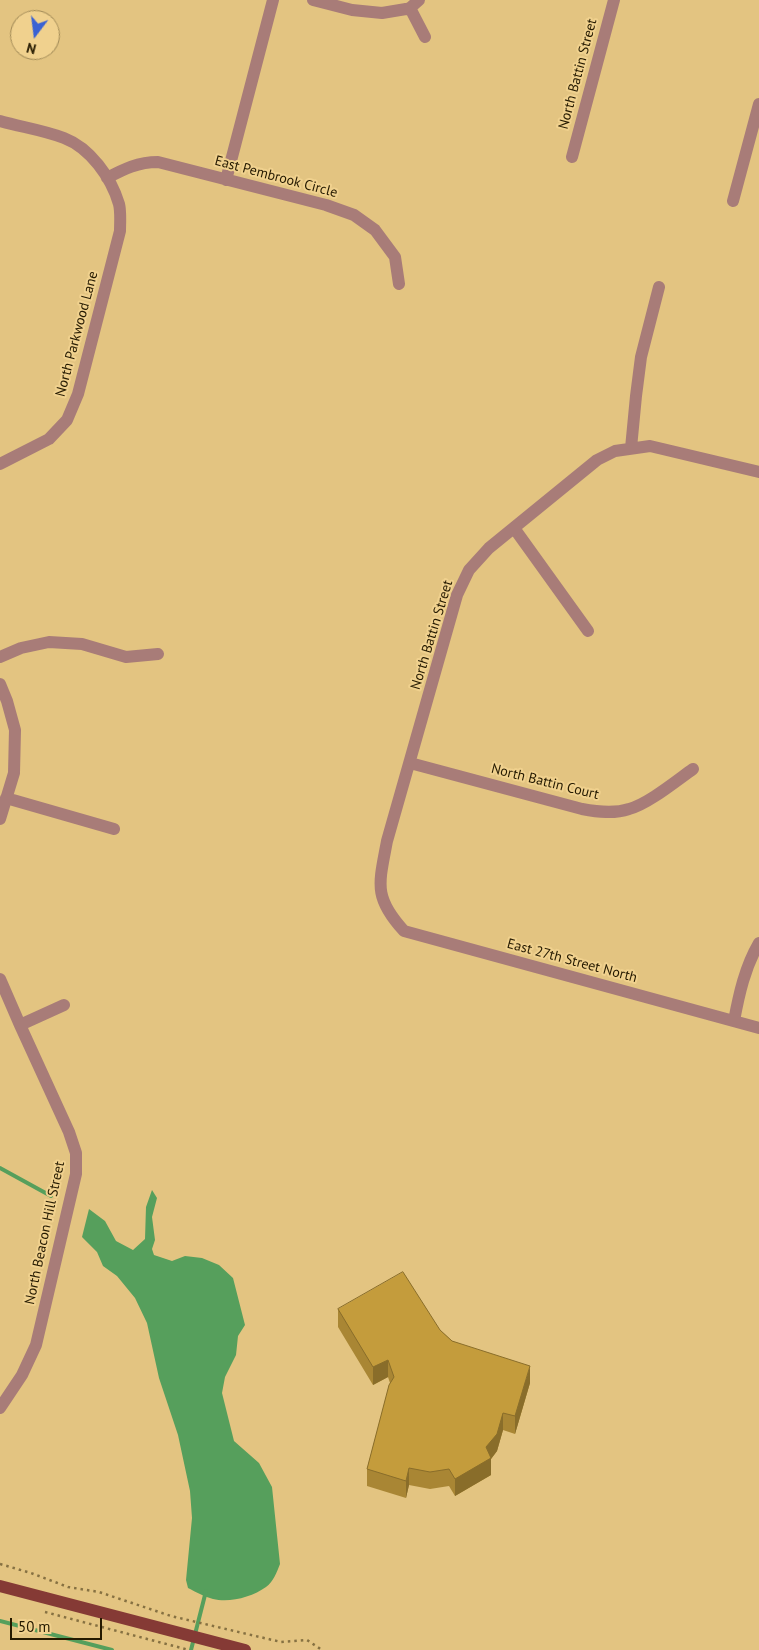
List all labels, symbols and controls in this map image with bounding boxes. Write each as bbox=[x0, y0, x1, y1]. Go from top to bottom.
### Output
north arrow bbox=[10, 10, 60, 60]
street label: North Battin Street bbox=[555, 17, 601, 131]
text: N bbox=[25, 39, 38, 58]
street label: East Pembrook Circle bbox=[213, 153, 339, 201]
street label: North Parkwood Lane bbox=[52, 269, 102, 399]
street label: North Battin Street bbox=[407, 578, 457, 692]
street label: North Battin Court bbox=[489, 760, 601, 804]
street label: East 27th Street North bbox=[505, 936, 639, 986]
street label: North Beacon Hill Street bbox=[22, 1160, 68, 1306]
scale bar bbox=[12, 1608, 105, 1640]
text: 50 m bbox=[18, 1617, 51, 1636]

